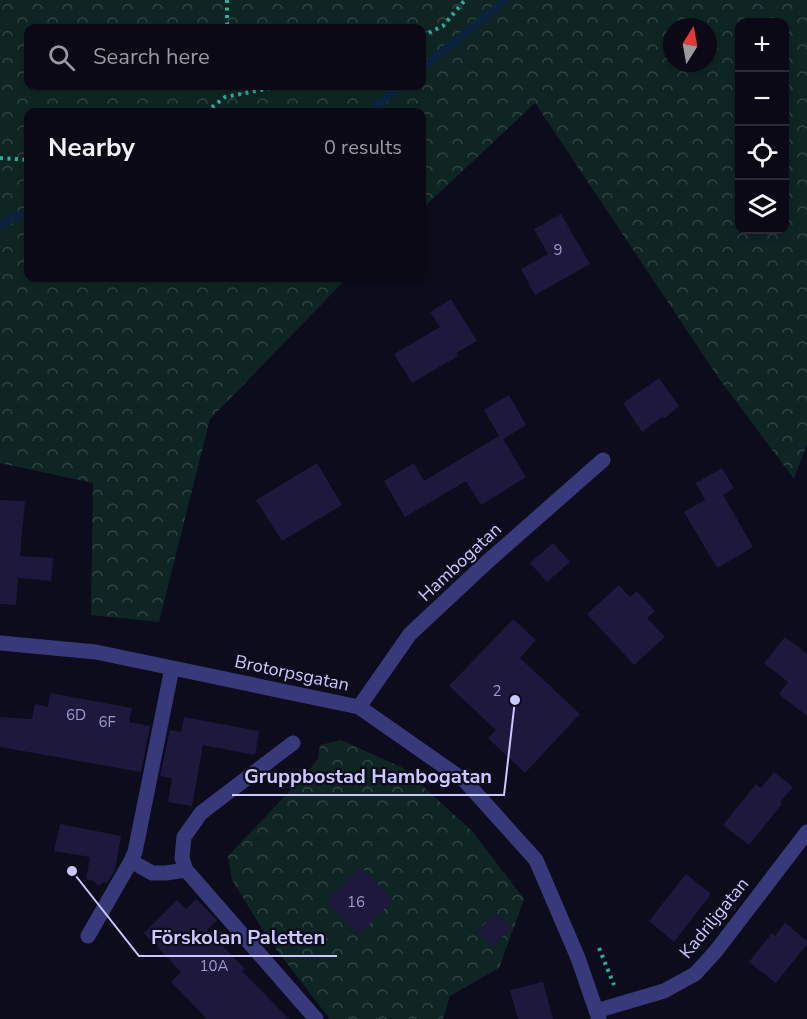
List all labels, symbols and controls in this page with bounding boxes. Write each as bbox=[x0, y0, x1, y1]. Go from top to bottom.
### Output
north arrow bbox=[663, 18, 717, 72]
map controls bbox=[735, 18, 789, 234]
button: + bbox=[735, 18, 789, 72]
search box bbox=[24, 24, 426, 90]
icon: search bbox=[45, 41, 78, 74]
text: Search here bbox=[93, 42, 210, 72]
button: − bbox=[735, 72, 789, 126]
button: locate bbox=[735, 126, 789, 180]
text: Nearby bbox=[48, 130, 135, 165]
text: 0 results bbox=[324, 134, 402, 161]
button: layers bbox=[735, 180, 789, 234]
house number: 9 bbox=[553, 240, 563, 260]
street label: Hambogatan bbox=[413, 517, 507, 607]
street label: Brotorpsgatan bbox=[233, 649, 351, 697]
house number: 2 bbox=[492, 681, 502, 701]
house number: 6D bbox=[66, 705, 86, 725]
house number: 6F bbox=[98, 712, 116, 732]
callout: Gruppbostad Hambogatan bbox=[232, 757, 504, 795]
text: Gruppbostad Hambogatan bbox=[244, 763, 492, 790]
street label: Kadriljgatan bbox=[674, 873, 754, 963]
house number: 16 bbox=[347, 892, 365, 912]
callout: Förskolan Paletten bbox=[139, 918, 337, 956]
text: Förskolan Paletten bbox=[151, 924, 325, 951]
house number: 10A bbox=[200, 956, 229, 976]

